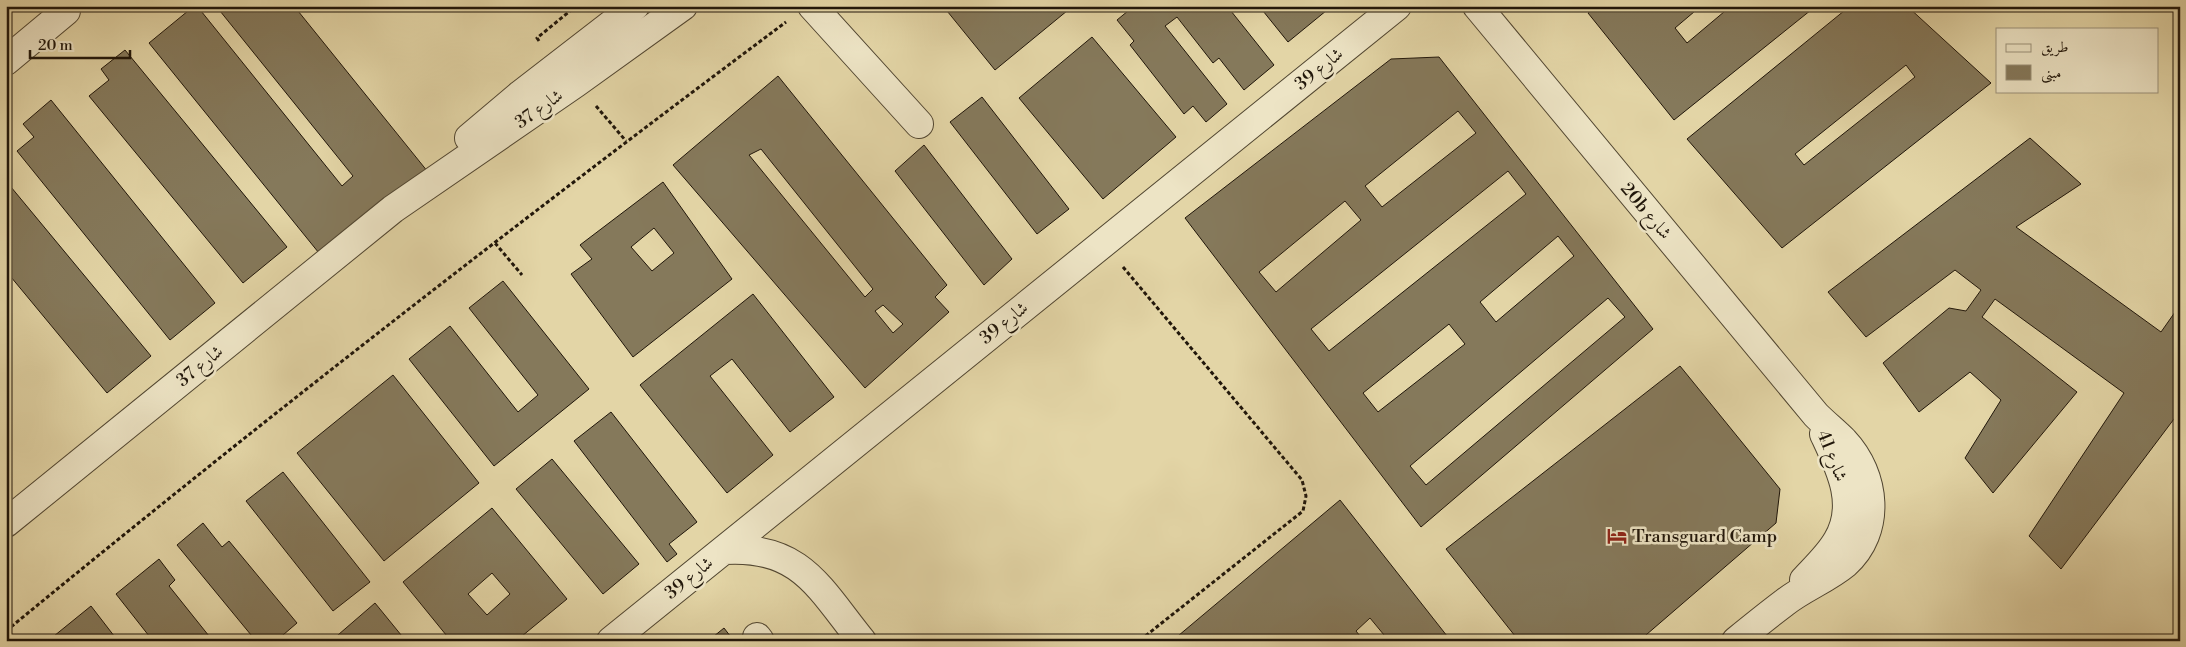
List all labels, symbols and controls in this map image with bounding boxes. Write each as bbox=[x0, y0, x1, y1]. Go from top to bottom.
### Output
scale bar bbox=[30, 28, 130, 60]
legend bbox=[1996, 28, 2158, 92]
text: 20 m bbox=[38, 36, 73, 55]
text: طريق bbox=[2041, 38, 2068, 57]
street label: شارع 39 bbox=[1290, 42, 1350, 98]
text: مبنى bbox=[2041, 64, 2061, 84]
street label: شارع 37 bbox=[510, 84, 569, 136]
street label: 20b شارع bbox=[1613, 178, 1676, 246]
street label: شارع 39 bbox=[975, 296, 1035, 352]
street label: شارع 37 bbox=[172, 340, 230, 394]
street label: شارع 41 bbox=[1809, 427, 1853, 486]
hotel icon: Transguard Camp bbox=[1606, 525, 1628, 547]
place label: Transguard Camp bbox=[1632, 525, 1777, 548]
street label: شارع 39 bbox=[660, 551, 720, 607]

